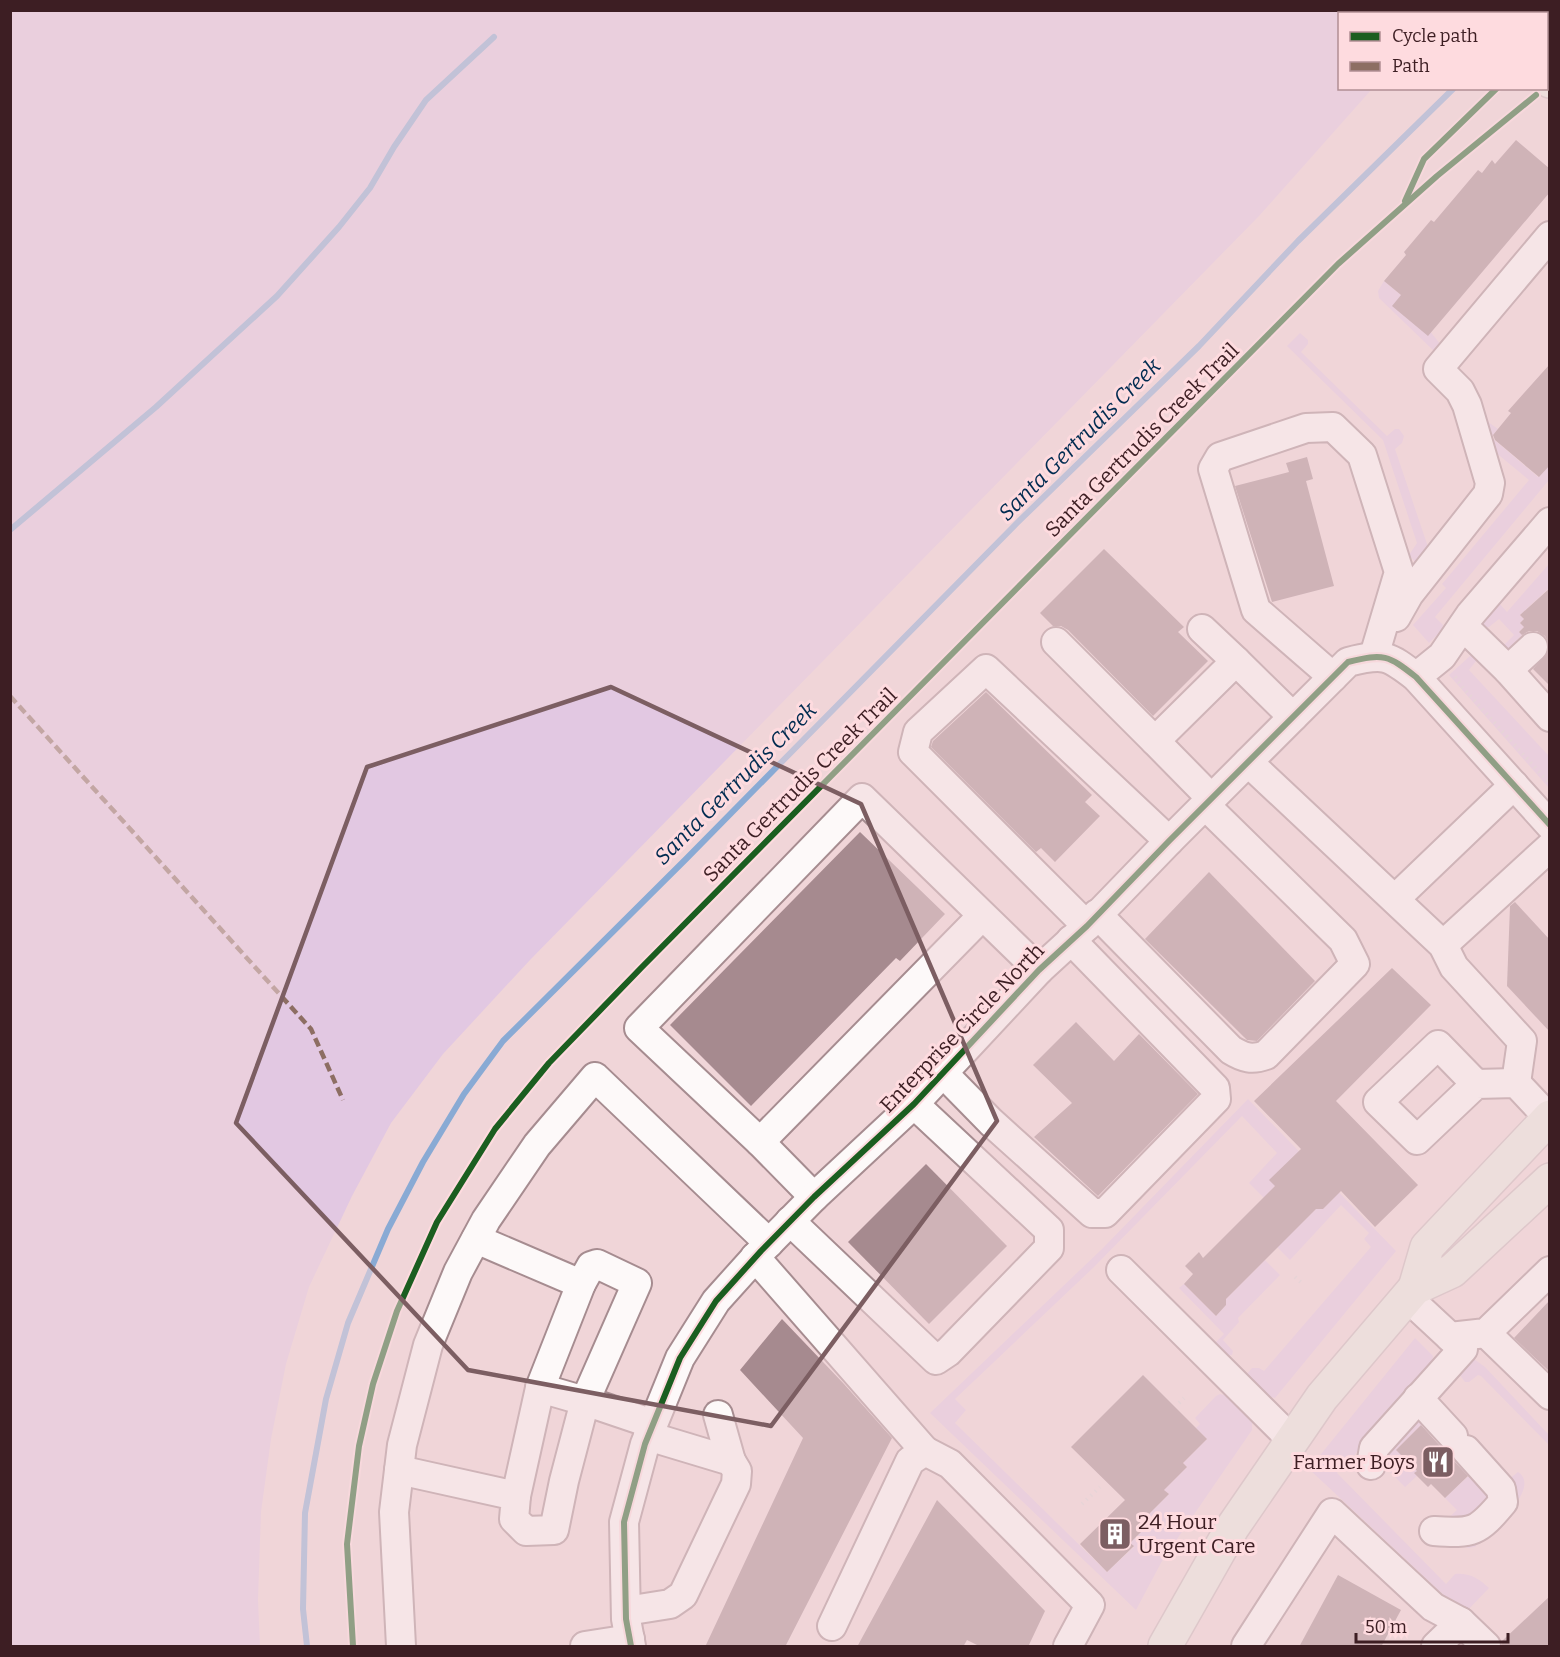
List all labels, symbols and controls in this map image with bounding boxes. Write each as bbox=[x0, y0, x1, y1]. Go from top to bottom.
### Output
legend bbox=[1338, 12, 1548, 90]
text: Cycle path bbox=[1392, 25, 1478, 47]
text: Path bbox=[1392, 55, 1430, 77]
street label: Santa Gertrudis Creek Trail bbox=[1039, 337, 1245, 543]
water label: Santa Gertrudis Creek bbox=[993, 352, 1167, 526]
street label: Santa Gertrudis Creek Trail bbox=[697, 682, 903, 888]
water label: Santa Gertrudis Creek bbox=[649, 696, 823, 870]
street label: Enterprise Circle North bbox=[874, 938, 1050, 1118]
restaurant icon: Farmer Boys bbox=[1420, 1444, 1456, 1480]
place label: Farmer Boys bbox=[1293, 1449, 1415, 1475]
place label: 24 Hour Urgent Care bbox=[1138, 1509, 1256, 1559]
building icon: 24 Hour Urgent Care bbox=[1097, 1516, 1133, 1552]
scale bar bbox=[1356, 1606, 1508, 1644]
text: 50 m bbox=[1365, 1616, 1407, 1638]

